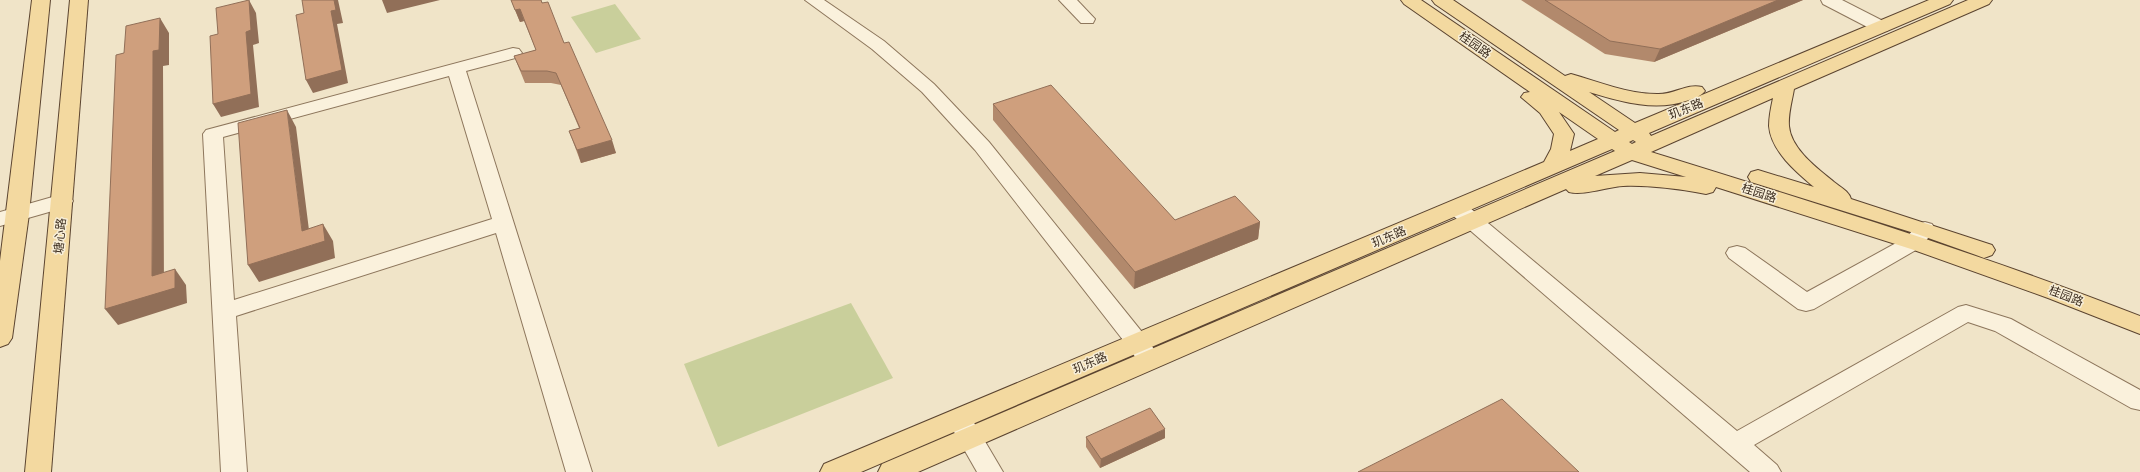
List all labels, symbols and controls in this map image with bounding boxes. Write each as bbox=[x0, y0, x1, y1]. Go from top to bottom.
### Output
street label: 桂园路 bbox=[1456, 28, 1494, 61]
street label: 玑东路 bbox=[1666, 95, 1705, 122]
street label: 桂园路 bbox=[1740, 180, 1779, 205]
street label: 塘心路 bbox=[50, 217, 69, 255]
street label: 玑东路 bbox=[1369, 223, 1408, 250]
street label: 桂园路 bbox=[2047, 282, 2086, 309]
street label: 玑东路 bbox=[1070, 349, 1109, 376]

